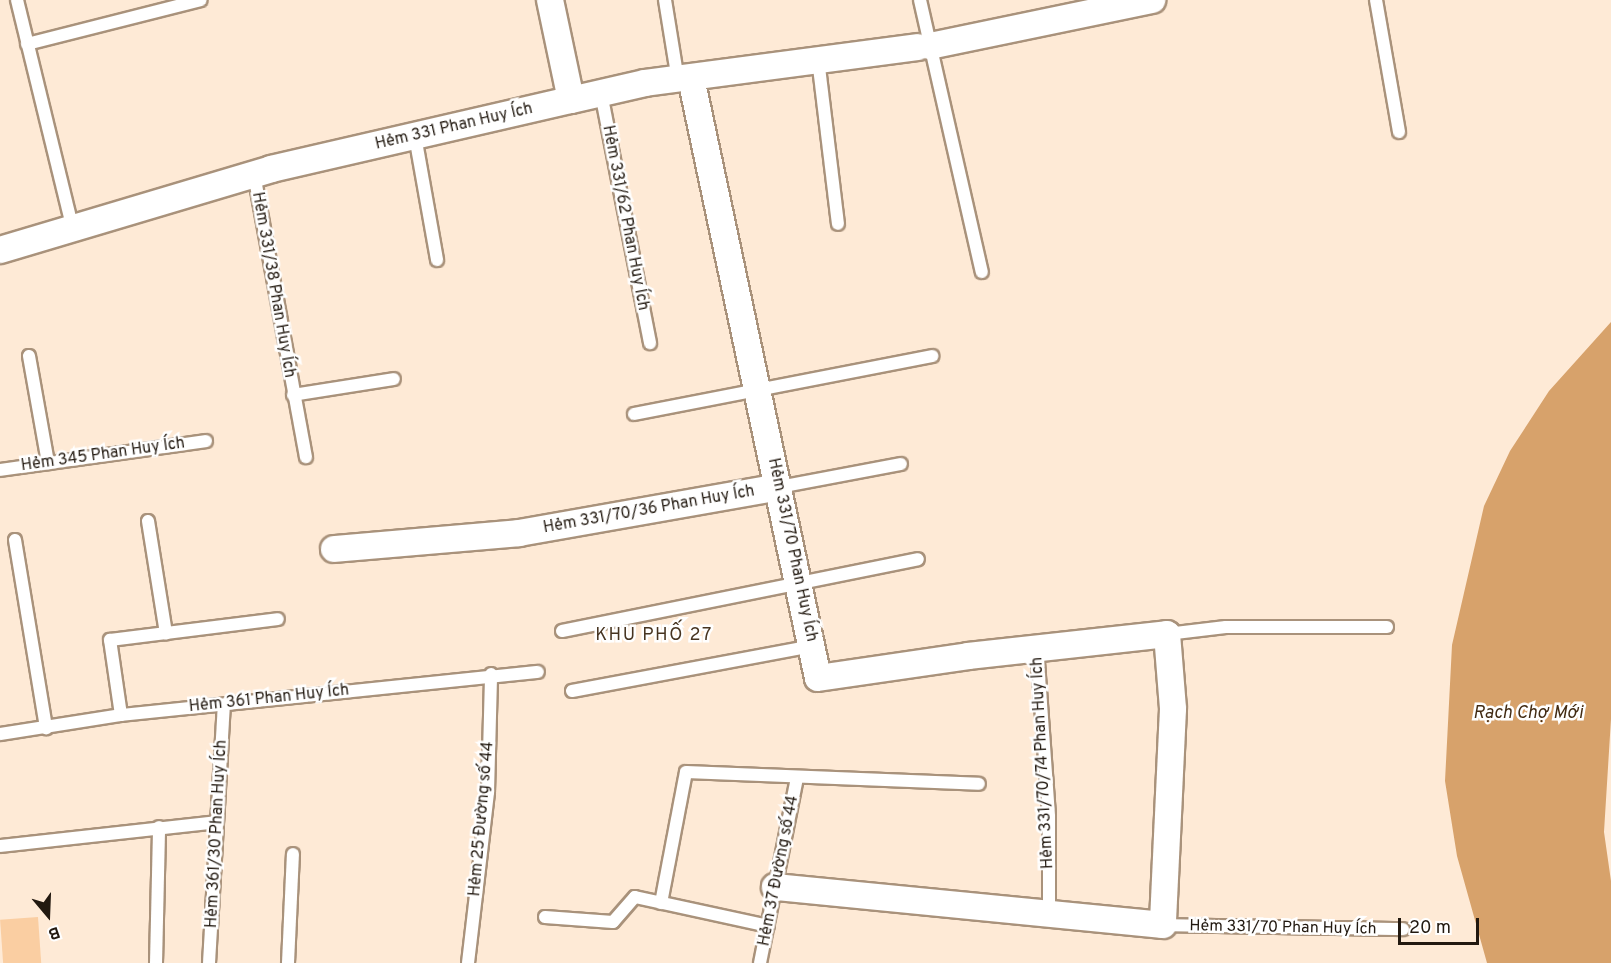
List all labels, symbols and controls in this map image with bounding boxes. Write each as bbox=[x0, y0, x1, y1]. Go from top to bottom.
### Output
street label: Hẻm 331 Phan Huy Ích bbox=[373, 100, 535, 154]
street label: Hẻm 331/62 Phan Huy Ích bbox=[598, 124, 652, 312]
street label: Hẻm 331/38 Phan Huy Ích bbox=[247, 191, 299, 379]
street label: Hẻm 345 Phan Huy Ích bbox=[20, 434, 186, 476]
street label: Hẻm 331/70 Phan Huy Ích bbox=[763, 456, 821, 644]
street label: Hẻm 331/70/36 Phan Huy Ích bbox=[542, 482, 756, 538]
district label: KHU PHỐ 27 bbox=[595, 625, 713, 647]
street label: Hẻm 331/70/74 Phan Huy Ích bbox=[1028, 657, 1058, 869]
street label: Hẻm 361 Phan Huy Ích bbox=[188, 681, 350, 717]
water label: Rạch Chợ Mới bbox=[1473, 703, 1583, 725]
street label: Hẻm 361/30 Phan Huy Ích bbox=[202, 739, 232, 929]
street label: Hẻm 25 Đường số 44 bbox=[466, 741, 498, 897]
street label: Hẻm 37 Đường số 44 bbox=[755, 794, 803, 948]
north arrow bbox=[18, 885, 78, 945]
scale bar bbox=[1401, 906, 1482, 944]
street label: Hẻm 331/70 Phan Huy Ích bbox=[1189, 917, 1377, 939]
text: 20 m bbox=[1409, 917, 1451, 940]
text: B bbox=[45, 921, 62, 943]

